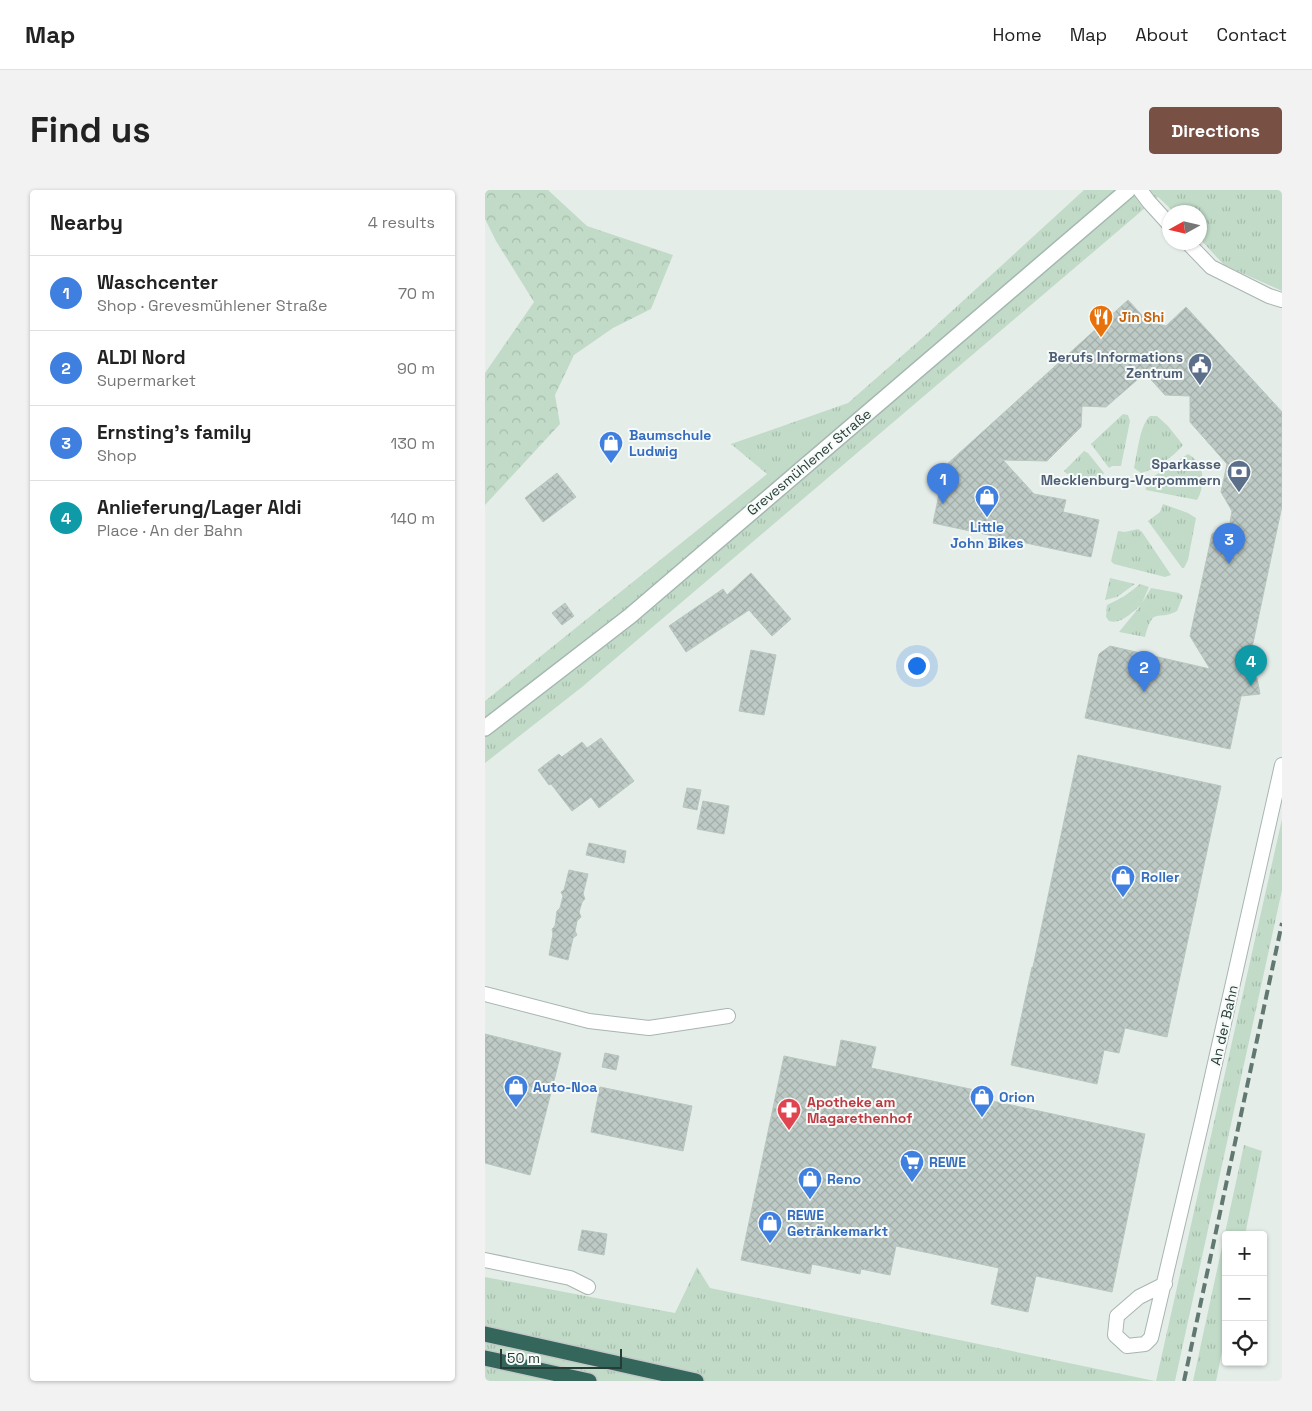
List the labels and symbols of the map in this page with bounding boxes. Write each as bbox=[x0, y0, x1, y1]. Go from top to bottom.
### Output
north arrow bbox=[1162, 205, 1207, 250]
restaurant icon: Jin Shi bbox=[1088, 304, 1114, 338]
place label: Jin Shi bbox=[1119, 308, 1164, 326]
place label: Berufs Informations Zentrum bbox=[1048, 348, 1183, 382]
public building icon: Berufs Informations Zentrum bbox=[1187, 352, 1213, 386]
street label: Grevesmühlener Straße bbox=[743, 405, 875, 519]
place label: Baumschule Ludwig bbox=[629, 426, 711, 460]
shop icon: Baumschule Ludwig bbox=[598, 430, 624, 464]
place label: Sparkasse Mecklenburg-Vorpommern bbox=[1041, 455, 1221, 489]
bank icon: Sparkasse Mecklenburg-Vorpommern bbox=[1226, 459, 1252, 493]
pin: 1 bbox=[927, 463, 959, 504]
shop icon: Little John Bikes bbox=[974, 484, 1000, 518]
place label: Little John Bikes bbox=[950, 518, 1024, 552]
pin: 3 bbox=[1213, 523, 1245, 564]
pin: 4 bbox=[1235, 645, 1267, 686]
pin: 2 bbox=[1128, 651, 1160, 692]
your location bbox=[904, 653, 930, 679]
shop icon: Roller bbox=[1110, 864, 1136, 898]
place label: Roller bbox=[1141, 868, 1180, 886]
street label: An der Bahn bbox=[1206, 983, 1242, 1067]
shop icon: Auto-Noa bbox=[503, 1074, 529, 1108]
place label: Auto-Noa bbox=[533, 1078, 597, 1096]
shop icon: Orion bbox=[969, 1084, 995, 1118]
place label: Orion bbox=[999, 1088, 1035, 1106]
place label: Apotheke am Magarethenhof bbox=[807, 1093, 912, 1127]
pharmacy icon: Apotheke am Magarethenhof bbox=[776, 1097, 802, 1131]
supermarket icon: REWE bbox=[899, 1149, 925, 1183]
place label: REWE bbox=[929, 1153, 966, 1171]
shop icon: Reno bbox=[797, 1166, 823, 1200]
place label: Reno bbox=[827, 1170, 861, 1188]
place label: REWE Getränkemarkt bbox=[787, 1206, 888, 1240]
shop icon: REWE Getränkemarkt bbox=[757, 1210, 783, 1244]
scale bar bbox=[500, 1346, 623, 1369]

